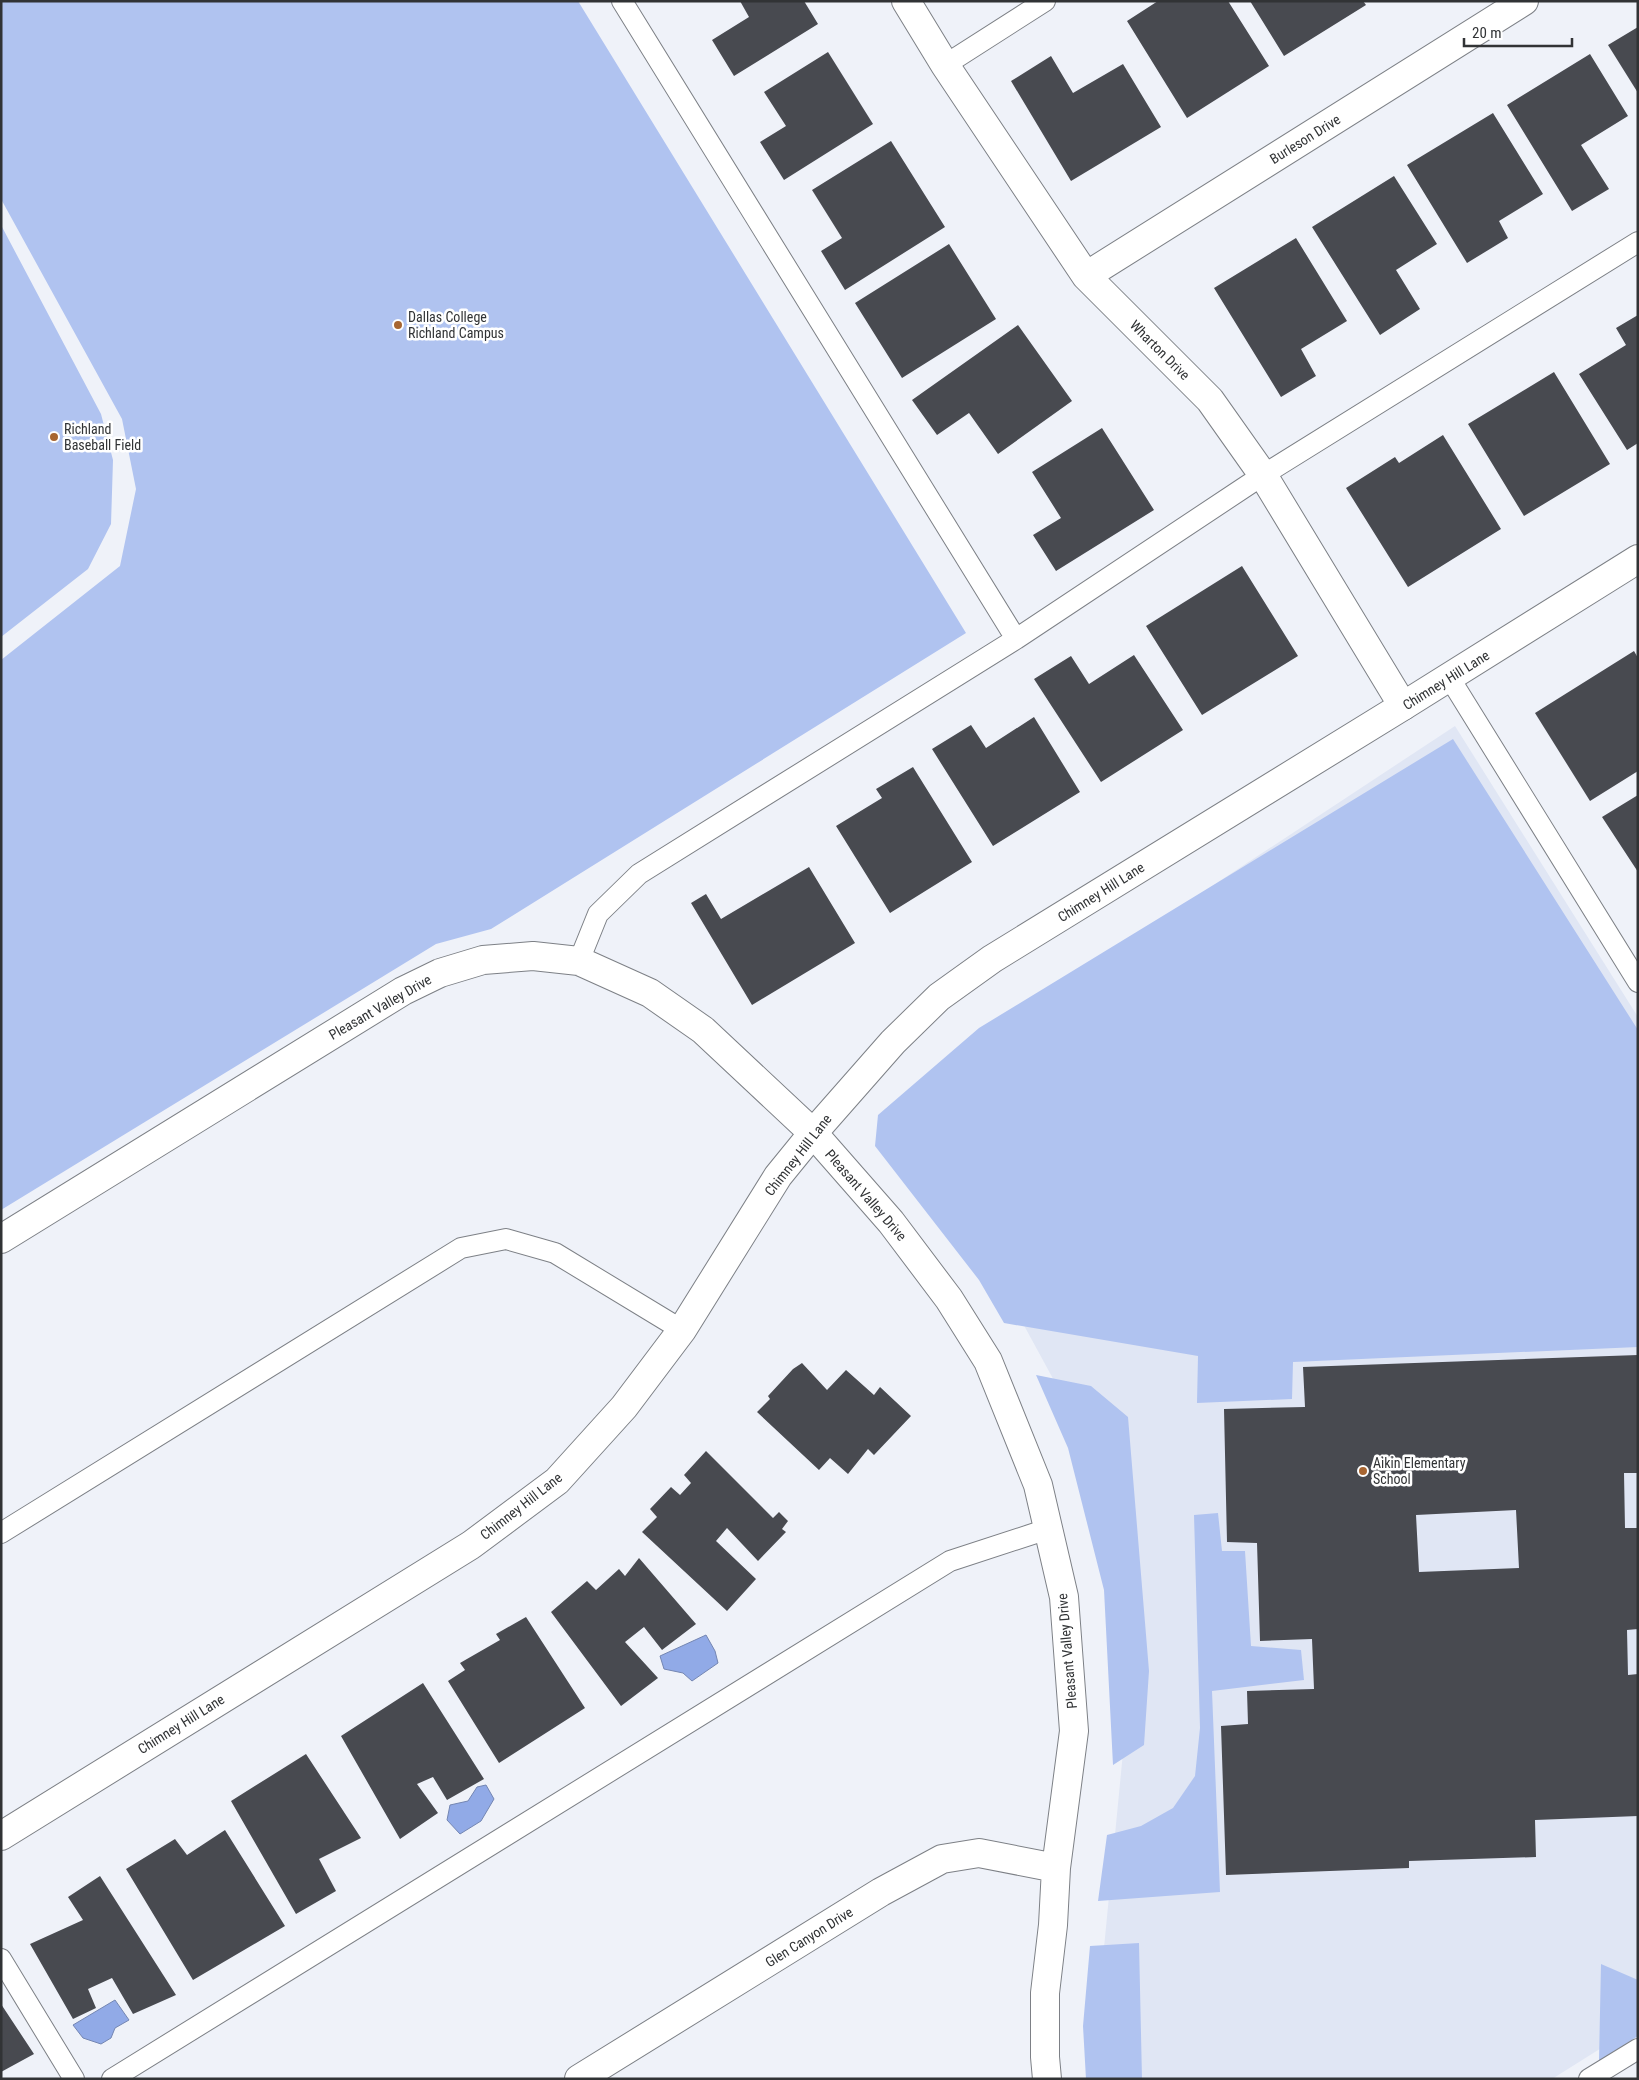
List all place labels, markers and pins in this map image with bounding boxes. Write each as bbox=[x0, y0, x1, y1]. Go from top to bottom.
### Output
place label: Dallas College Richland Campus bbox=[408, 309, 504, 341]
marker: Dallas College Richland Campus bbox=[392, 319, 404, 331]
place label: Richland Baseball Field bbox=[64, 421, 141, 453]
marker: Richland Baseball Field bbox=[48, 431, 60, 443]
place label: Aikin Elementary School bbox=[1373, 1455, 1466, 1487]
marker: Aikin Elementary School bbox=[1357, 1465, 1369, 1477]

